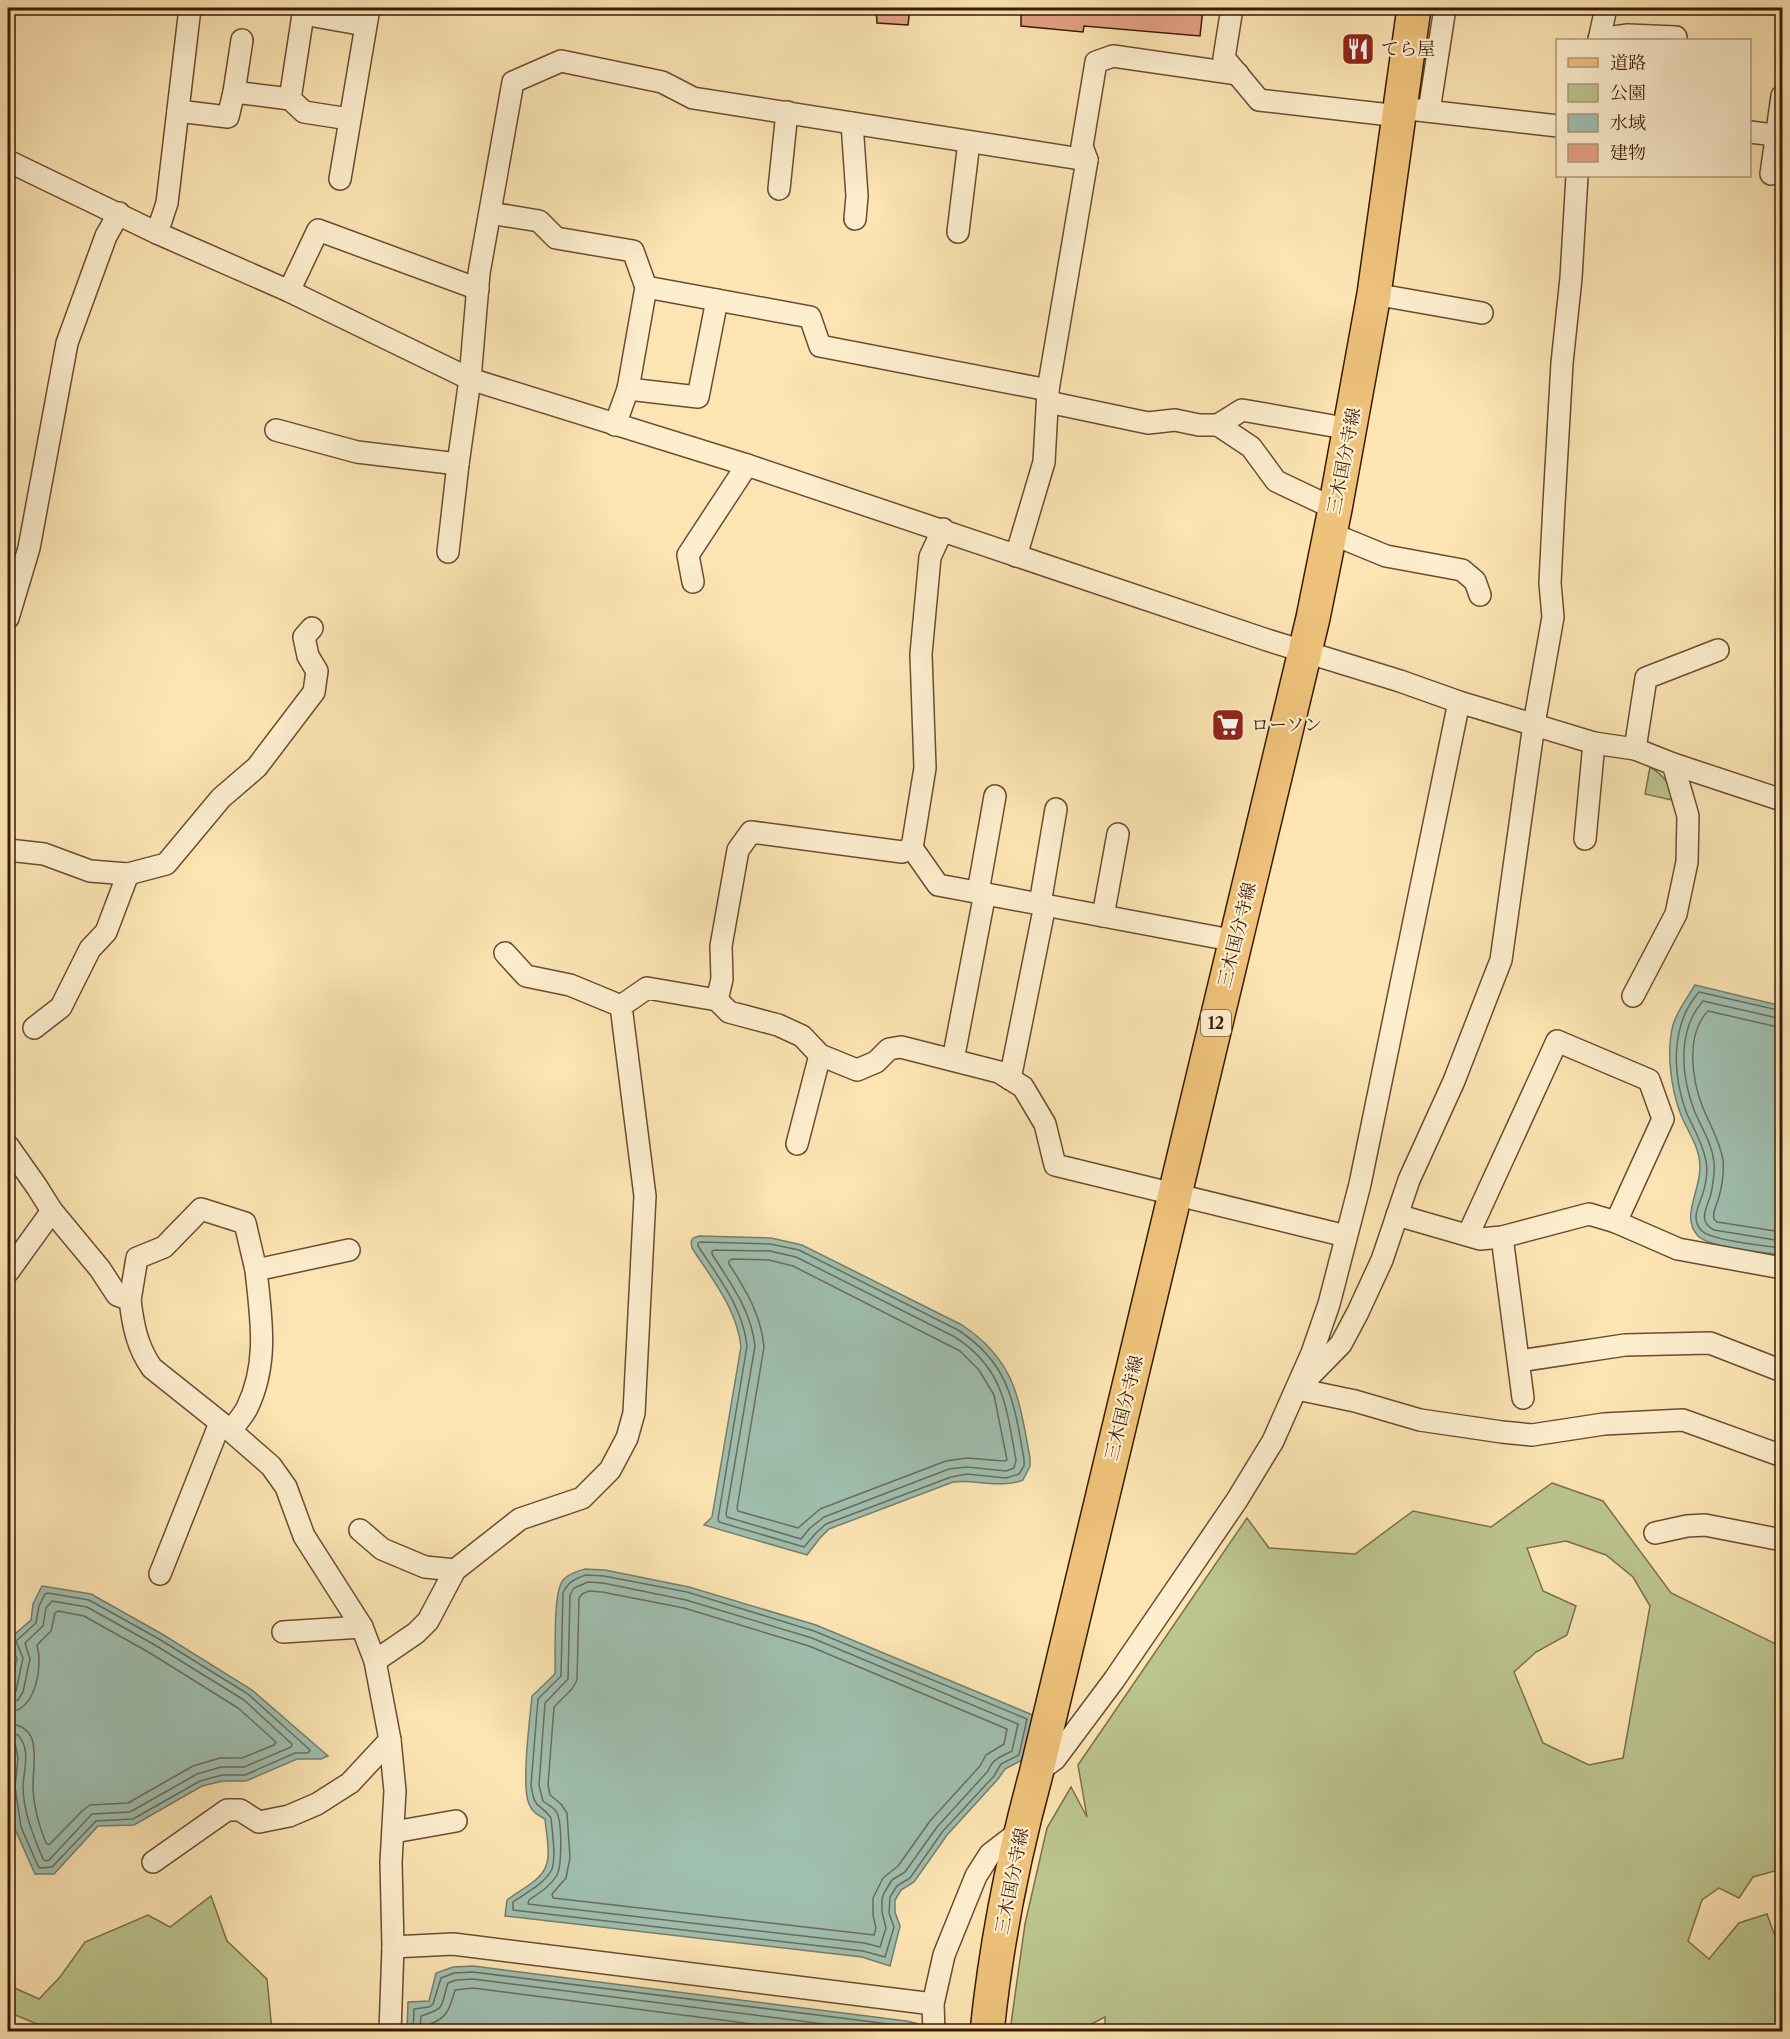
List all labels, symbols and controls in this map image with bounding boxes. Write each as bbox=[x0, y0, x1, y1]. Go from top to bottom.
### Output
restaurant icon: てら屋 bbox=[1340, 31, 1376, 67]
place label: てら屋 bbox=[1381, 38, 1435, 60]
legend bbox=[1556, 39, 1751, 177]
text: 道路 bbox=[1610, 52, 1646, 74]
text: 公園 bbox=[1610, 82, 1646, 104]
text: 水域 bbox=[1610, 112, 1646, 134]
text: 建物 bbox=[1610, 142, 1646, 164]
street label: 三木国分寺線 bbox=[1323, 406, 1365, 516]
supermarket icon: ローソン bbox=[1210, 707, 1246, 743]
place label: ローソン bbox=[1251, 714, 1322, 736]
street label: 三木国分寺線 bbox=[1213, 880, 1261, 990]
road number: 12 bbox=[1201, 1010, 1231, 1036]
street label: 三木国分寺線 bbox=[1100, 1353, 1148, 1463]
street label: 三木国分寺線 bbox=[991, 1826, 1033, 1936]

